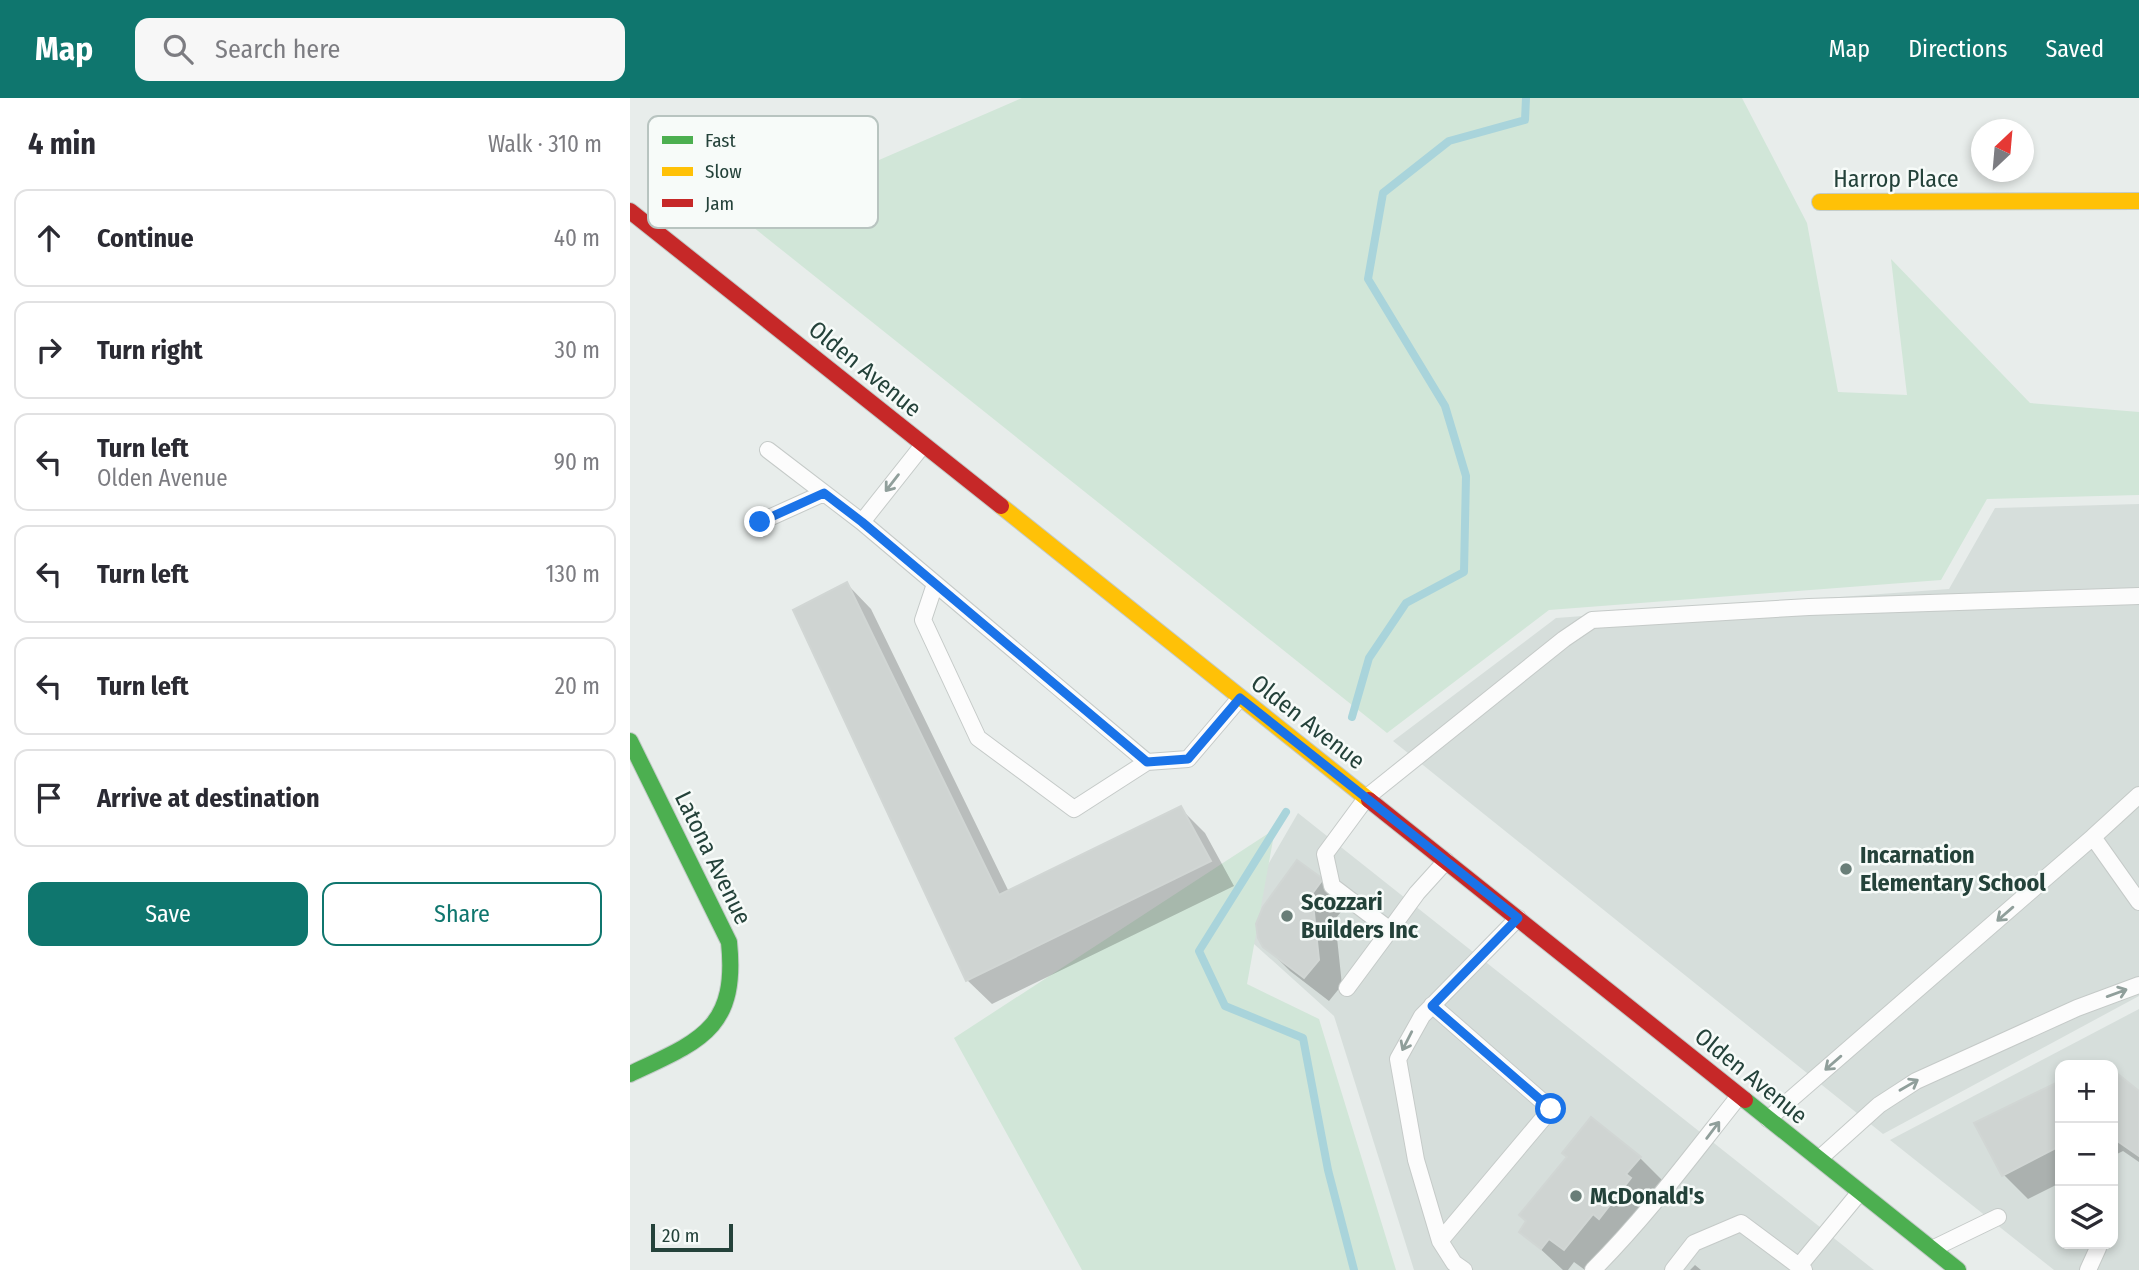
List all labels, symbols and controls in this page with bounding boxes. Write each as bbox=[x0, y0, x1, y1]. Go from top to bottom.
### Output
search box bbox=[135, 18, 625, 81]
text: Map bbox=[35, 29, 93, 69]
icon: search bbox=[159, 30, 197, 68]
text: Search here bbox=[215, 34, 340, 65]
text: Map bbox=[1829, 35, 1870, 63]
text: Directions bbox=[1908, 35, 2007, 63]
text: Saved bbox=[2045, 35, 2104, 63]
legend bbox=[648, 116, 878, 228]
north arrow bbox=[1971, 119, 2034, 182]
text: 4 min bbox=[28, 126, 96, 162]
text: Fast bbox=[705, 129, 736, 152]
text: Walk · 310 m bbox=[488, 130, 602, 158]
text: Slow bbox=[705, 160, 742, 183]
street label: Harrop Place bbox=[1833, 165, 1959, 193]
text: Jam bbox=[705, 192, 734, 215]
icon: ahead bbox=[30, 219, 68, 257]
text: Continue bbox=[97, 223, 194, 254]
text: 40 m bbox=[554, 224, 600, 252]
street label: Olden Avenue bbox=[803, 315, 927, 423]
icon: right bbox=[30, 331, 68, 369]
text: Turn right bbox=[97, 335, 203, 366]
text: 30 m bbox=[555, 336, 600, 364]
text: Turn left bbox=[97, 433, 189, 464]
icon: left bbox=[30, 443, 68, 481]
text: 90 m bbox=[554, 448, 600, 476]
text: Olden Avenue bbox=[97, 464, 228, 492]
one-way arrow bbox=[885, 474, 900, 492]
route end bbox=[744, 506, 775, 537]
icon: left bbox=[30, 555, 68, 593]
text: Turn left bbox=[97, 559, 189, 590]
text: 130 m bbox=[546, 560, 600, 588]
icon: left bbox=[30, 667, 68, 705]
street label: Olden Avenue bbox=[1246, 669, 1370, 775]
text: Turn left bbox=[97, 671, 189, 702]
text: 20 m bbox=[555, 672, 600, 700]
icon: arrive bbox=[30, 779, 68, 817]
text: Arrive at destination bbox=[97, 783, 320, 814]
street label: Latona Avenue bbox=[669, 787, 757, 929]
place label: Incarnation Elementary School bbox=[1860, 841, 2046, 897]
marker: Incarnation Elementary School bbox=[1838, 861, 1854, 877]
button: Save bbox=[28, 882, 308, 946]
button: Share bbox=[322, 882, 602, 946]
place label: Scozzari Builders Inc bbox=[1301, 888, 1419, 944]
one-way arrow bbox=[1996, 906, 2014, 922]
marker: Scozzari Builders Inc bbox=[1279, 908, 1295, 924]
one-way arrow bbox=[2106, 986, 2128, 998]
street label: Olden Avenue bbox=[1689, 1022, 1813, 1130]
one-way arrow bbox=[1400, 1030, 1413, 1051]
one-way arrow bbox=[1824, 1055, 1842, 1071]
map controls bbox=[2055, 1060, 2118, 1249]
button: + bbox=[2055, 1060, 2118, 1123]
one-way arrow bbox=[1899, 1078, 1919, 1092]
route start bbox=[1535, 1093, 1566, 1124]
one-way arrow bbox=[1705, 1121, 1720, 1139]
button: − bbox=[2055, 1123, 2118, 1186]
place label: McDonald's bbox=[1590, 1182, 1705, 1210]
button: layers bbox=[2055, 1186, 2118, 1249]
marker: McDonald's bbox=[1568, 1188, 1584, 1204]
scale bar bbox=[651, 1221, 733, 1253]
text: 20 m bbox=[662, 1224, 699, 1247]

